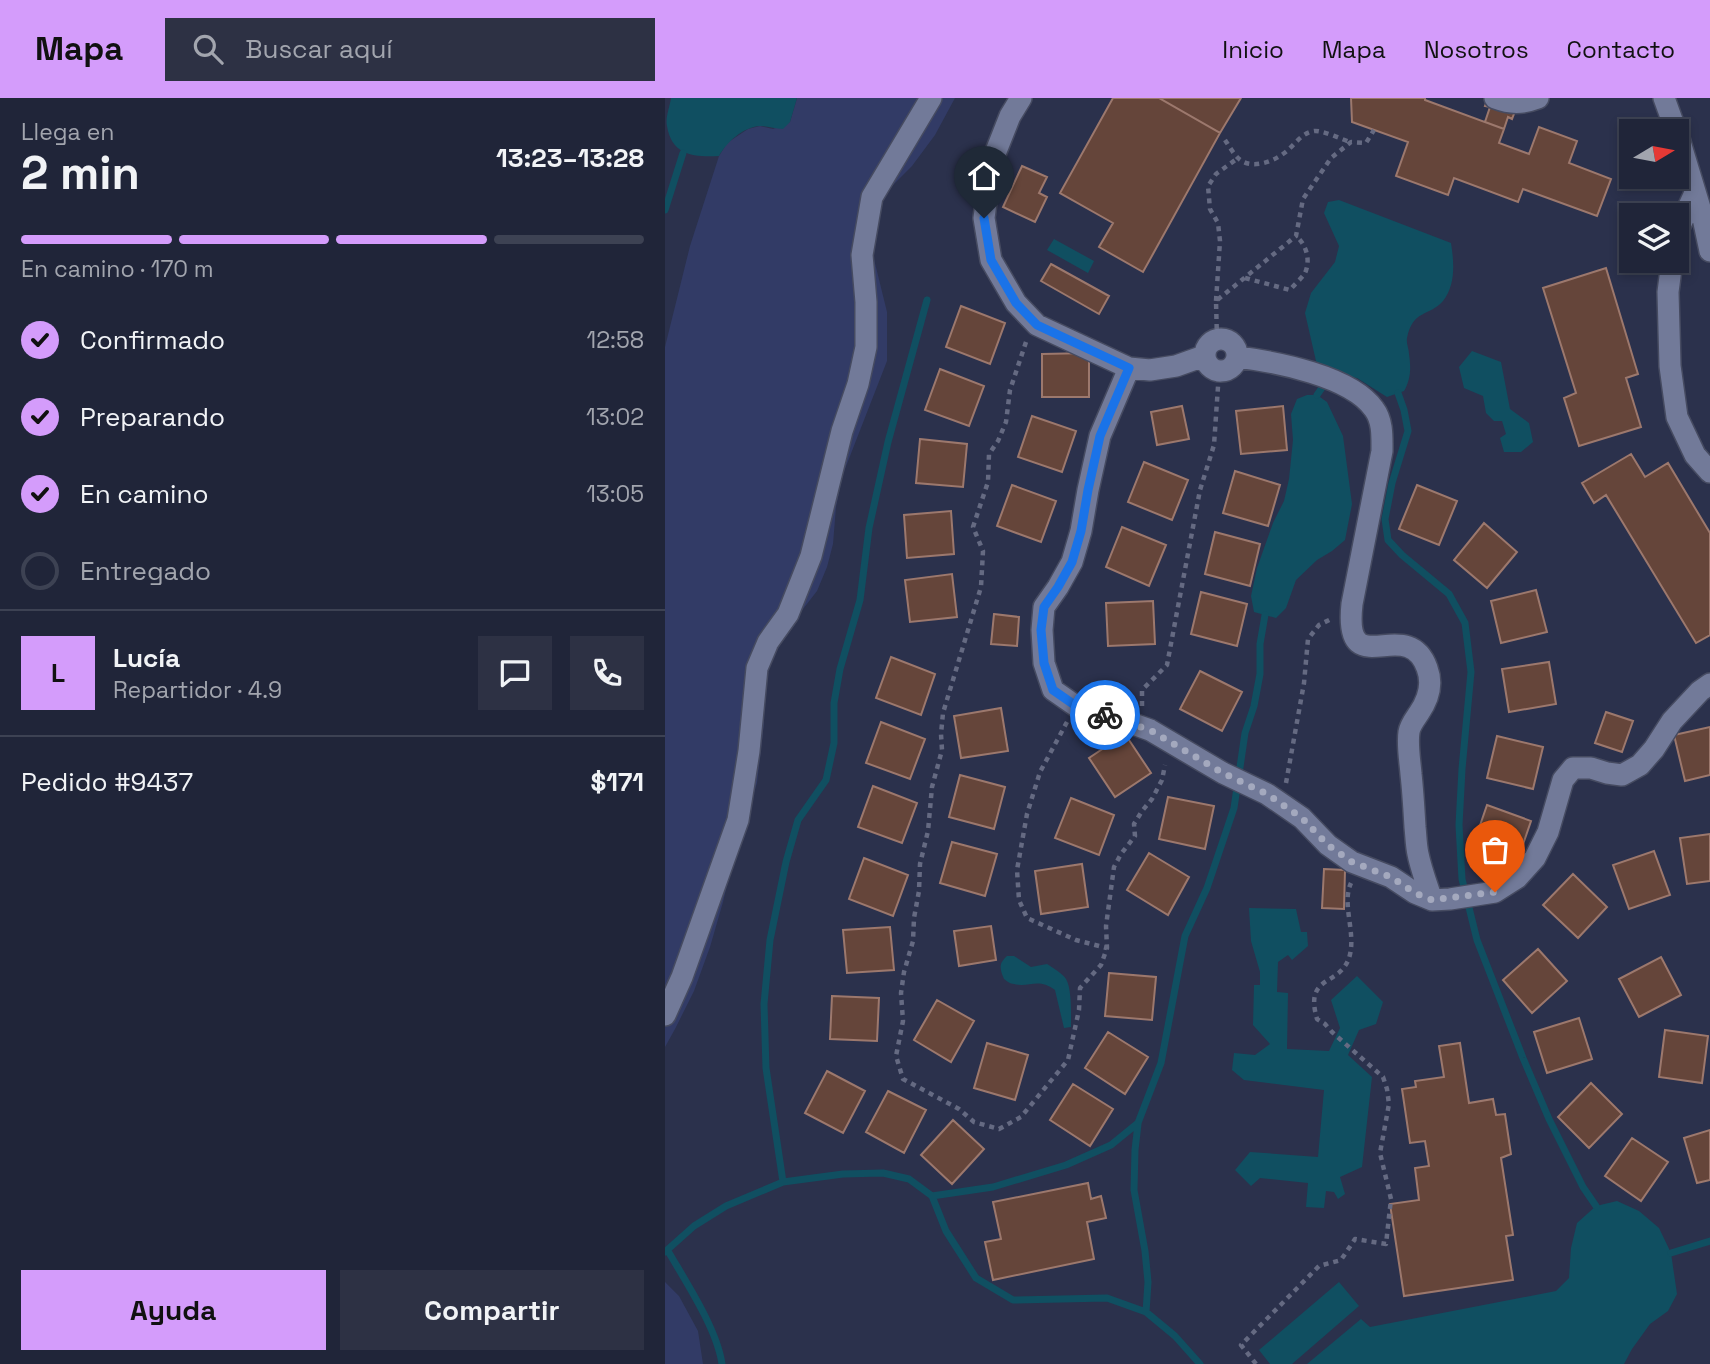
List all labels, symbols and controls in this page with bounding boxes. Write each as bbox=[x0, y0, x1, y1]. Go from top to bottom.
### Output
search box bbox=[165, 18, 655, 81]
text: Mapa bbox=[35, 28, 123, 70]
icon: search bbox=[189, 30, 227, 68]
text: Buscar aquí bbox=[245, 32, 393, 66]
text: Inicio bbox=[1222, 34, 1284, 65]
text: Mapa bbox=[1322, 34, 1386, 65]
text: Nosotros bbox=[1424, 34, 1529, 65]
text: Contacto bbox=[1567, 34, 1675, 65]
text: Llega en bbox=[21, 117, 114, 147]
north arrow bbox=[1619, 119, 1689, 189]
map controls bbox=[1619, 119, 1689, 273]
text: 13:23–13:28 bbox=[496, 141, 644, 175]
text: 2 min bbox=[21, 144, 140, 202]
pin bbox=[954, 146, 1014, 218]
icon: home bbox=[965, 157, 1003, 195]
button: layers bbox=[1619, 203, 1689, 273]
text: En camino · 170 m bbox=[21, 254, 214, 284]
icon: check bbox=[21, 321, 59, 359]
text: Confirmado bbox=[80, 323, 225, 357]
text: 12:58 bbox=[587, 325, 644, 355]
icon: check bbox=[21, 398, 59, 436]
text: Preparando bbox=[80, 400, 225, 434]
text: 13:02 bbox=[586, 402, 644, 432]
icon: check bbox=[21, 475, 59, 513]
text: En camino bbox=[80, 477, 209, 511]
text: 13:05 bbox=[586, 479, 644, 509]
text: Entregado bbox=[80, 554, 211, 588]
button: chat bbox=[478, 636, 552, 710]
button: phone bbox=[570, 636, 644, 710]
text: Lucía bbox=[113, 641, 180, 675]
text: L bbox=[51, 656, 65, 690]
text: Repartidor · 4.9 bbox=[113, 675, 282, 705]
courier bbox=[1070, 680, 1140, 750]
icon: bike bbox=[1086, 696, 1124, 734]
text: Pedido #9437 bbox=[21, 765, 193, 799]
text: $171 bbox=[591, 765, 644, 799]
pin bbox=[1465, 820, 1525, 892]
icon: bag bbox=[1476, 831, 1514, 869]
button: Ayuda bbox=[21, 1270, 326, 1350]
button: Compartir bbox=[340, 1270, 644, 1350]

